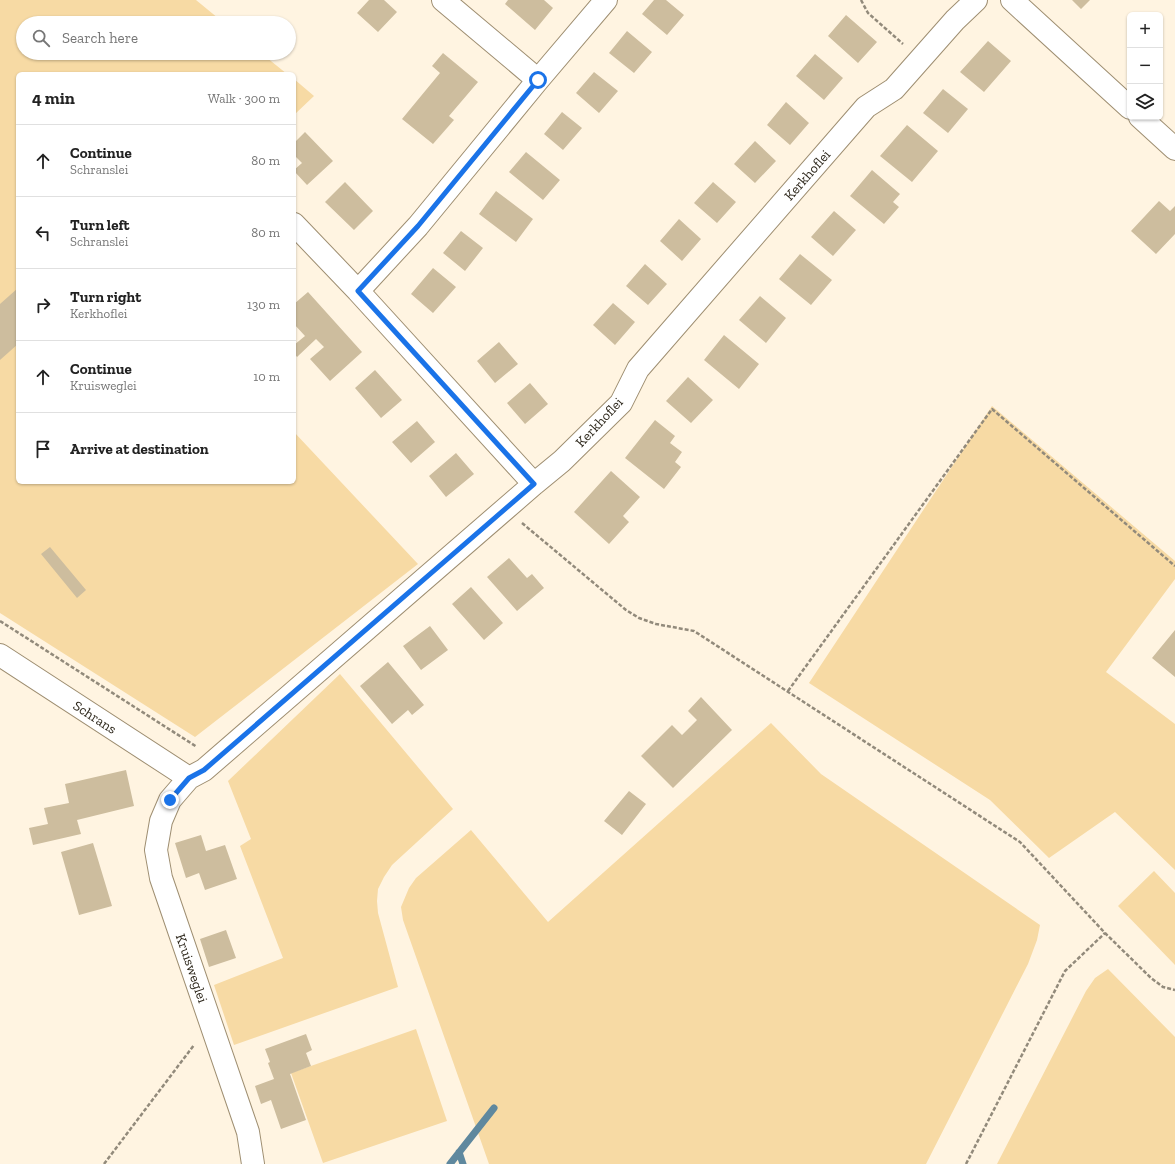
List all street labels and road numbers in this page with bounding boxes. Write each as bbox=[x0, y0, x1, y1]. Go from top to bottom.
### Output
street label: Kerkhoflei bbox=[781, 146, 834, 204]
street label: Kerkhoflei bbox=[572, 394, 627, 451]
street label: Schrans bbox=[70, 697, 120, 738]
street label: Kruisweglei bbox=[172, 931, 211, 1005]

